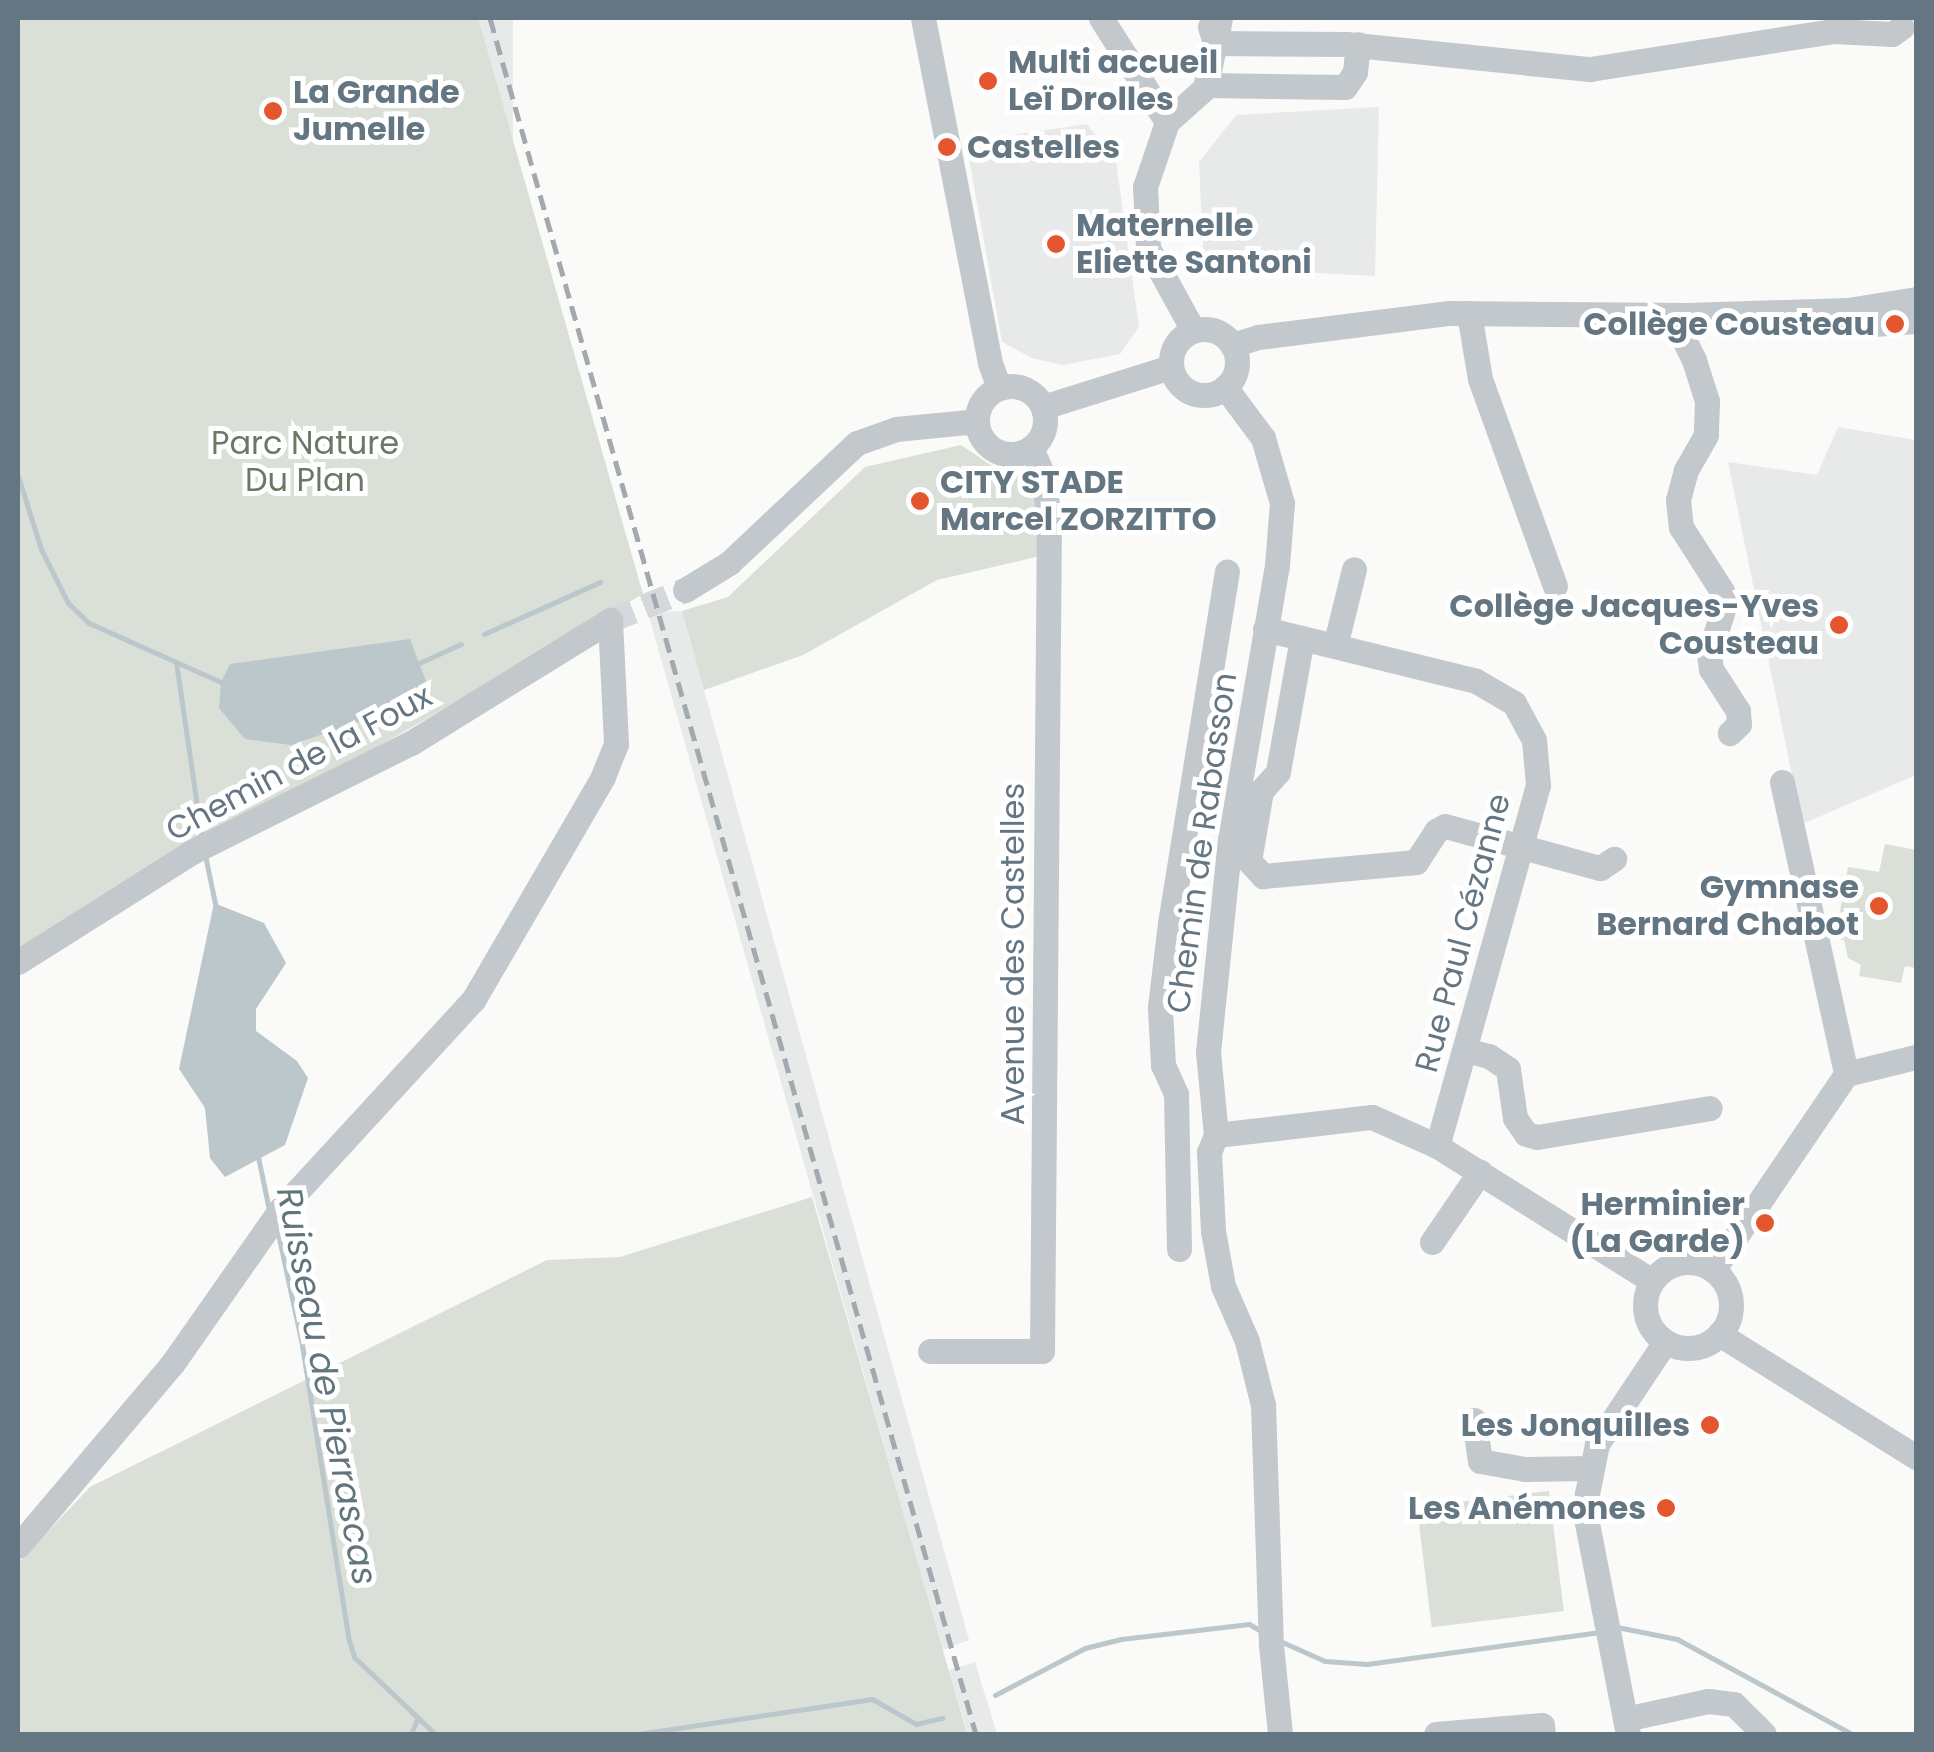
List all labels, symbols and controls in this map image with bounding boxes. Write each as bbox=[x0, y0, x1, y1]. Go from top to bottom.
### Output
place label: Multi accueil Leï Drolles bbox=[1008, 44, 1218, 119]
marker: Multi accueil Leï Drolles bbox=[977, 70, 999, 92]
place label: La Grande Jumelle bbox=[293, 74, 460, 149]
marker: La Grande Jumelle bbox=[262, 100, 284, 122]
place label: Castelles bbox=[967, 128, 1120, 166]
marker: Castelles bbox=[936, 136, 958, 158]
place label: Maternelle Eliette Santoni bbox=[1076, 207, 1312, 282]
marker: Maternelle Eliette Santoni bbox=[1045, 233, 1067, 255]
place label: Collège Cousteau bbox=[1583, 305, 1875, 343]
marker: Collège Cousteau bbox=[1884, 313, 1906, 335]
park label: Parc Nature Du Plan bbox=[211, 425, 399, 500]
place label: CITY STADE Marcel ZORZITTO bbox=[940, 464, 1217, 539]
marker: CITY STADE Marcel ZORZITTO bbox=[909, 490, 931, 512]
place label: Collège Jacques-Yves Cousteau bbox=[1449, 588, 1819, 663]
marker: Collège Jacques-Yves Cousteau bbox=[1828, 614, 1850, 636]
street label: Chemin de Rabasson bbox=[1159, 670, 1245, 1016]
street label: Chemin de la Foux bbox=[160, 677, 438, 849]
street label: Avenue des Castelles bbox=[994, 783, 1032, 1125]
street label: Rue Paul Cézanne bbox=[1407, 789, 1519, 1077]
place label: Gymnase Bernard Chabot bbox=[1596, 869, 1859, 944]
marker: Gymnase Bernard Chabot bbox=[1868, 895, 1890, 917]
water label: Ruisseau de Pierrascas bbox=[268, 1183, 386, 1589]
place label: Herminier (La Garde) bbox=[1569, 1186, 1745, 1261]
marker: Herminier (La Garde) bbox=[1754, 1212, 1776, 1234]
place label: Les Jonquilles bbox=[1461, 1406, 1690, 1444]
marker: Les Jonquilles bbox=[1699, 1414, 1721, 1436]
place label: Les Anémones bbox=[1408, 1489, 1646, 1527]
marker: Les Anémones bbox=[1655, 1497, 1677, 1519]

